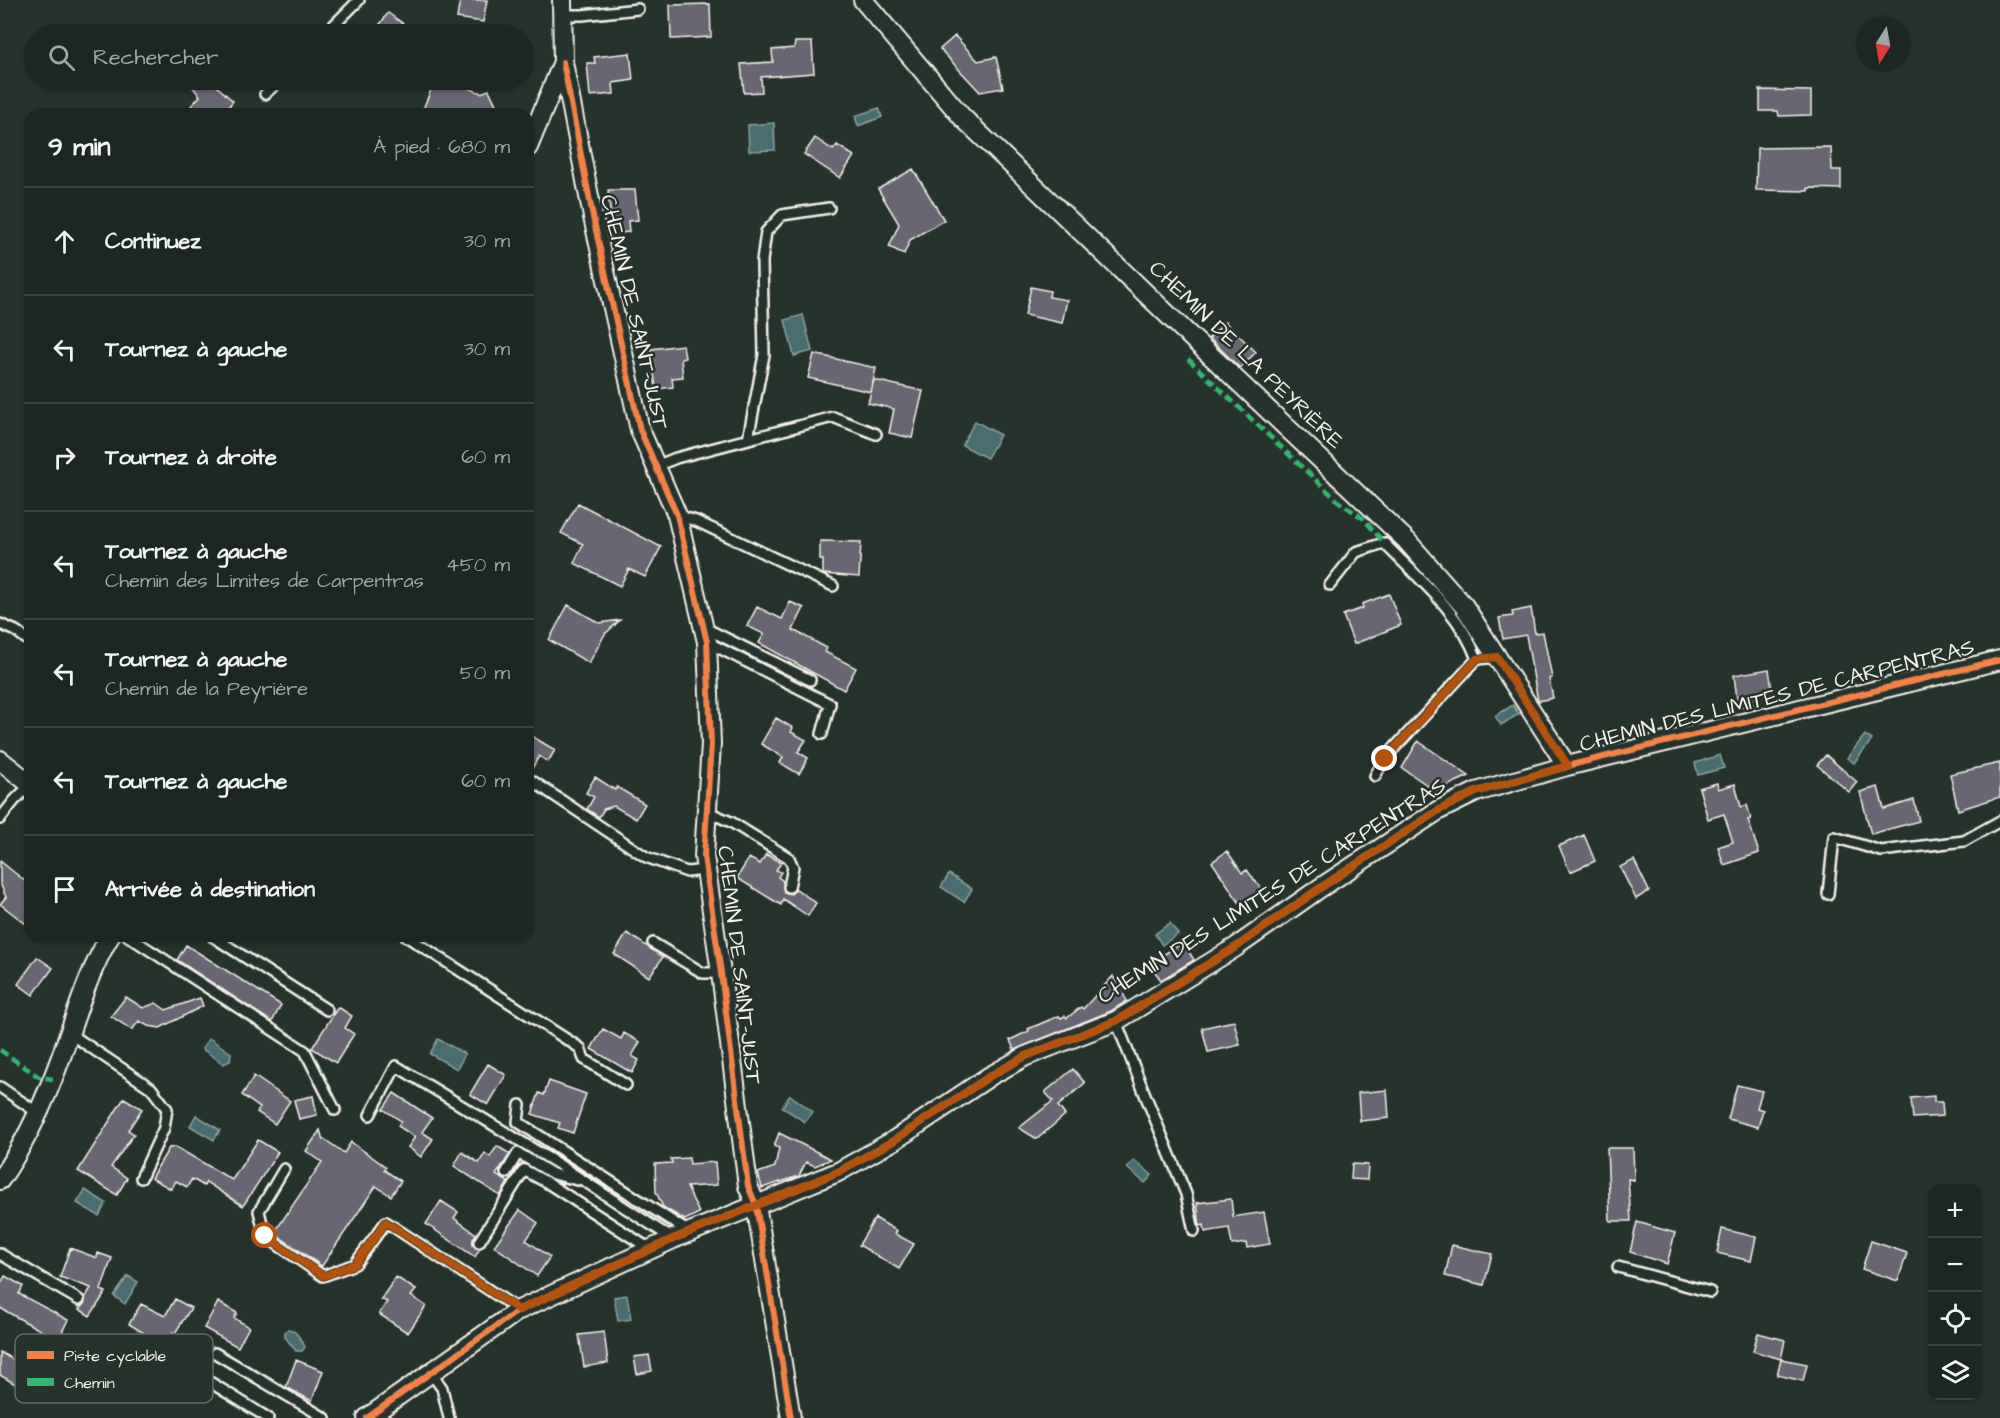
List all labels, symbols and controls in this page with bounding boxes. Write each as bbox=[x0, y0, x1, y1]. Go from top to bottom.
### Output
north arrow bbox=[1856, 18, 1910, 72]
search box bbox=[24, 24, 534, 90]
icon: search bbox=[45, 41, 78, 74]
text: Rechercher bbox=[93, 42, 218, 73]
text: 9 min bbox=[48, 129, 110, 165]
text: À pied · 680 m bbox=[373, 133, 510, 161]
street label: CHEMIN DE SAINT-JUST bbox=[592, 192, 676, 433]
icon: ahead bbox=[48, 225, 81, 258]
text: Continuez bbox=[105, 226, 201, 257]
text: 30 m bbox=[464, 227, 510, 255]
street label: CHEMIN DE LA PEYRIÈRE bbox=[1142, 254, 1350, 456]
icon: left bbox=[48, 333, 81, 366]
text: Tournez à gauche bbox=[105, 334, 287, 365]
text: 30 m bbox=[464, 335, 510, 363]
icon: right bbox=[48, 441, 81, 474]
text: Tournez à droite bbox=[105, 442, 277, 473]
text: 60 m bbox=[461, 443, 510, 471]
text: Tournez à gauche bbox=[105, 536, 287, 567]
icon: left bbox=[48, 549, 81, 582]
text: 450 m bbox=[446, 551, 510, 579]
text: Chemin des Limites de Carpentras bbox=[105, 567, 424, 595]
street label: CHEMIN DES LIMITES DE CARPENTRAS bbox=[1576, 632, 1978, 760]
text: Tournez à gauche bbox=[105, 644, 287, 675]
icon: left bbox=[48, 657, 81, 690]
text: 50 m bbox=[460, 659, 510, 687]
text: Chemin de la Peyrière bbox=[105, 675, 308, 703]
route end bbox=[1371, 745, 1397, 771]
icon: left bbox=[48, 765, 81, 798]
text: Tournez à gauche bbox=[105, 766, 287, 797]
text: 60 m bbox=[461, 767, 510, 795]
street label: CHEMIN DES LIMITES DE CARPENTRAS bbox=[1092, 770, 1452, 1012]
street label: CHEMIN DE SAINT-JUST bbox=[709, 844, 769, 1086]
icon: arrive bbox=[48, 873, 81, 906]
text: Arrivée à destination bbox=[105, 874, 315, 905]
map controls bbox=[1928, 1184, 1982, 1400]
button: + bbox=[1928, 1184, 1982, 1238]
route start bbox=[251, 1222, 277, 1248]
button: − bbox=[1928, 1238, 1982, 1292]
button: locate bbox=[1928, 1292, 1982, 1346]
legend bbox=[15, 1334, 213, 1403]
text: Piste cyclable bbox=[64, 1345, 166, 1368]
button: layers bbox=[1928, 1346, 1982, 1400]
text: Chemin bbox=[64, 1372, 115, 1394]

